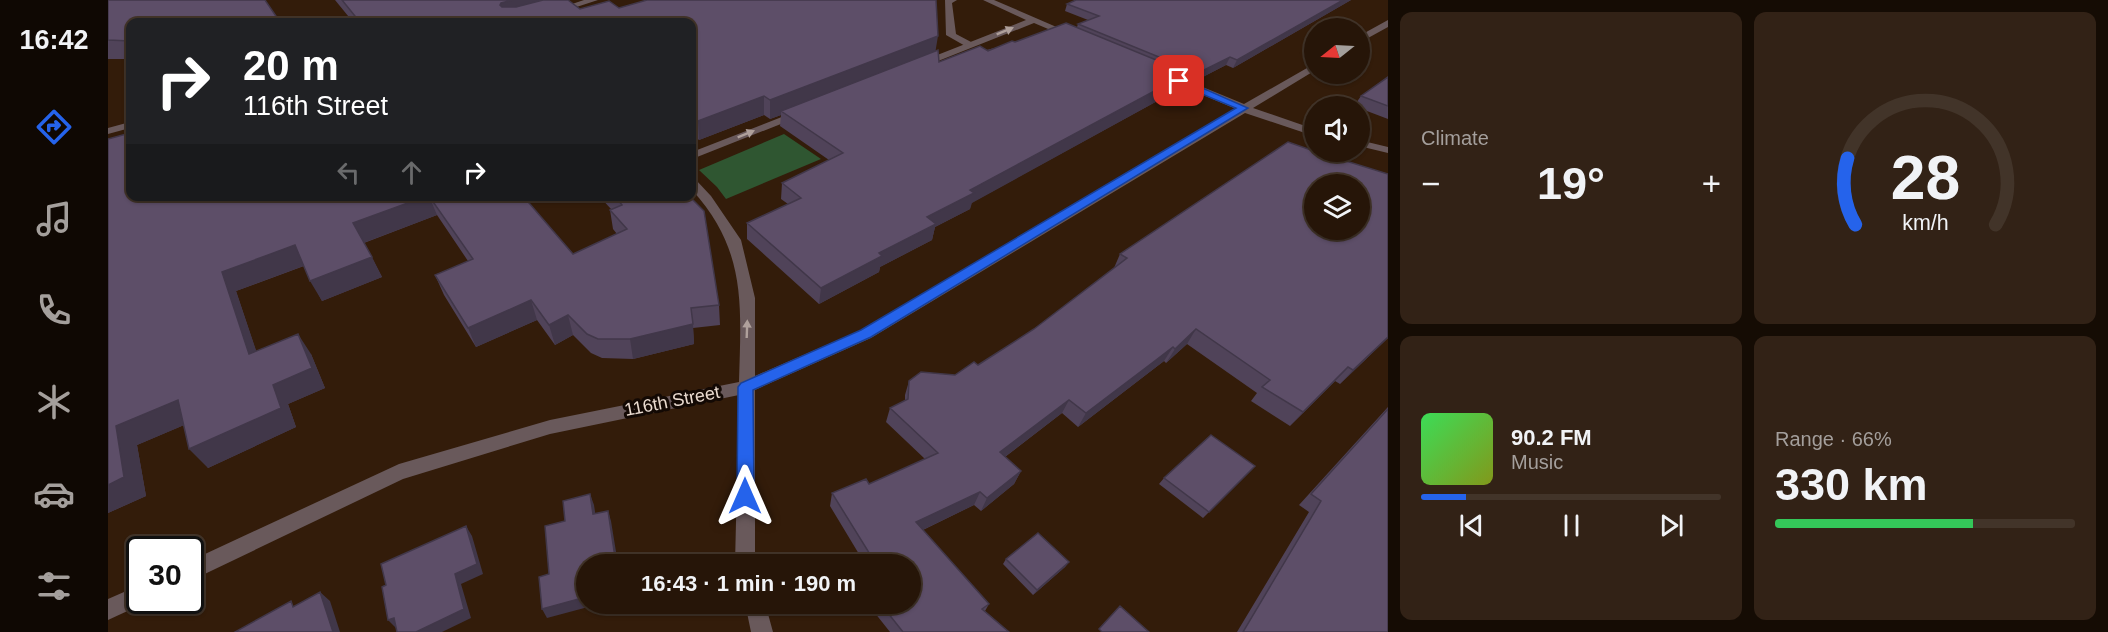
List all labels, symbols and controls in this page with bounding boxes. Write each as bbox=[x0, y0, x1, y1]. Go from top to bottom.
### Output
north arrow bbox=[1304, 18, 1370, 84]
map controls bbox=[1304, 18, 1370, 240]
text: 16:42 bbox=[19, 25, 89, 55]
one-way arrow bbox=[996, 26, 1014, 35]
icon: right bbox=[144, 42, 222, 120]
text: 20 m bbox=[243, 42, 339, 89]
pin bbox=[1153, 55, 1204, 106]
icon: arrive bbox=[1162, 64, 1195, 97]
text: 116th Street bbox=[243, 91, 388, 121]
button: sound bbox=[1304, 96, 1370, 162]
icon: directions bbox=[33, 106, 75, 148]
text: Climate bbox=[1421, 127, 1489, 149]
one-way arrow bbox=[737, 129, 755, 138]
text: 28 bbox=[1890, 143, 1960, 212]
icon: left bbox=[332, 156, 365, 189]
icon: ahead bbox=[395, 156, 428, 189]
icon: right bbox=[458, 156, 491, 189]
text: 19° bbox=[1537, 158, 1605, 209]
text: − bbox=[1421, 165, 1440, 202]
text: + bbox=[1702, 165, 1721, 202]
button: layers bbox=[1304, 174, 1370, 240]
icon: music bbox=[33, 198, 75, 240]
text: km/h bbox=[1902, 211, 1948, 235]
icon: phone bbox=[33, 289, 75, 331]
one-way arrow bbox=[742, 319, 751, 338]
icon: climate bbox=[33, 381, 75, 423]
street label: 116th Street bbox=[623, 382, 721, 420]
text: 90.2 FM bbox=[1511, 425, 1592, 450]
text: Range · 66% bbox=[1775, 428, 1892, 450]
text: Music bbox=[1511, 451, 1563, 473]
text: 330 km bbox=[1775, 459, 1928, 510]
position arrow bbox=[713, 464, 777, 528]
icon: car bbox=[33, 473, 75, 515]
icon: previous bbox=[1455, 509, 1488, 542]
icon: pause bbox=[1555, 509, 1588, 542]
icon: next bbox=[1655, 509, 1688, 542]
speed limit sign: 30 bbox=[126, 536, 204, 614]
icon: filters bbox=[33, 565, 75, 607]
text: 16:43 · 1 min · 190 m bbox=[641, 571, 856, 596]

